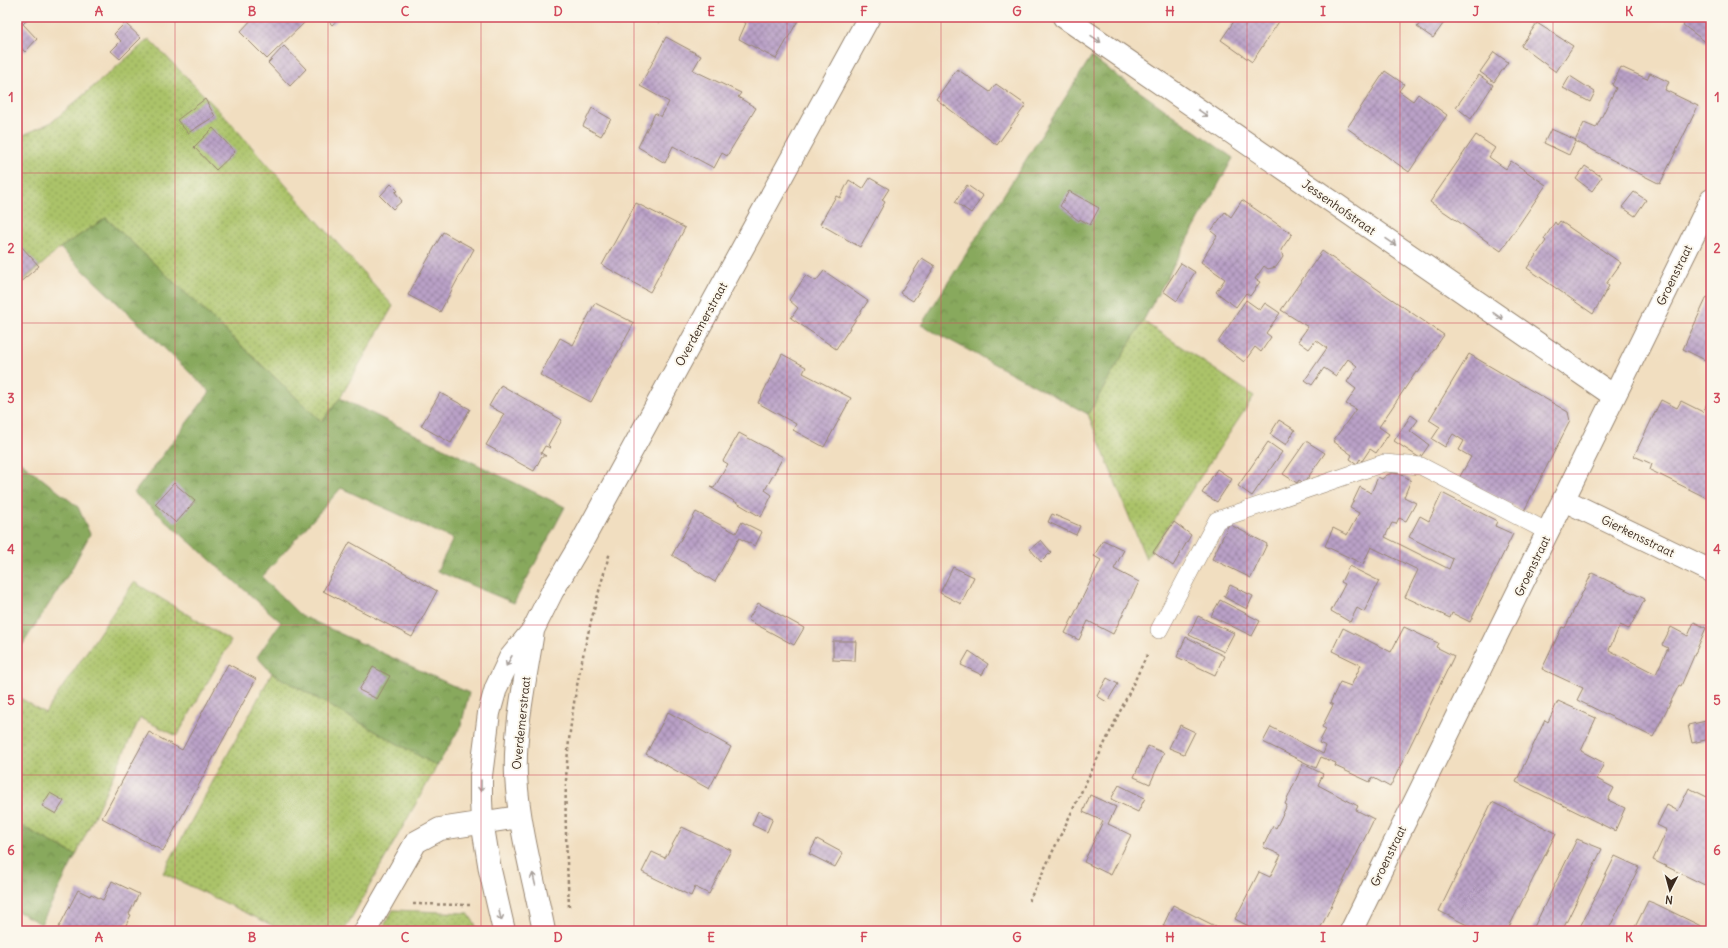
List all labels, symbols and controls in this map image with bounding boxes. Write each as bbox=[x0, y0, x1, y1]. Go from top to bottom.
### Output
text: A bbox=[95, 3, 104, 20]
text: B bbox=[248, 3, 257, 20]
text: C bbox=[401, 3, 410, 20]
text: D bbox=[553, 3, 563, 20]
text: E bbox=[707, 3, 715, 20]
text: F bbox=[860, 3, 868, 20]
text: G bbox=[1012, 3, 1022, 20]
text: H bbox=[1165, 3, 1175, 20]
text: I bbox=[1320, 3, 1326, 20]
text: J bbox=[1473, 3, 1480, 20]
text: K bbox=[1625, 3, 1634, 20]
one-way arrow bbox=[1090, 35, 1101, 43]
text: 1 bbox=[8, 89, 14, 106]
text: 1 bbox=[1714, 89, 1720, 106]
one-way arrow bbox=[1197, 109, 1208, 117]
street label: Jessenhofstraat bbox=[1299, 176, 1379, 238]
one-way arrow bbox=[1385, 238, 1396, 246]
text: 2 bbox=[7, 240, 15, 257]
text: 2 bbox=[1713, 240, 1721, 257]
street label: Groenstraat bbox=[1653, 242, 1695, 308]
street label: Overdemerstraat bbox=[672, 279, 730, 369]
one-way arrow bbox=[1492, 312, 1503, 320]
text: 3 bbox=[7, 390, 15, 407]
text: 3 bbox=[1713, 390, 1721, 407]
street label: Gierkensstraat bbox=[1599, 512, 1677, 560]
street label: Groenstraat bbox=[1511, 533, 1553, 599]
text: 4 bbox=[7, 541, 15, 558]
text: 4 bbox=[1713, 541, 1721, 558]
one-way arrow bbox=[505, 655, 513, 667]
street label: Overdemerstraat bbox=[509, 676, 533, 770]
text: 5 bbox=[7, 692, 15, 709]
text: 5 bbox=[1713, 692, 1721, 709]
one-way arrow bbox=[477, 779, 485, 792]
street label: Groenstraat bbox=[1367, 823, 1409, 889]
text: 6 bbox=[7, 842, 15, 859]
text: 6 bbox=[1713, 842, 1721, 859]
north arrow bbox=[1650, 870, 1690, 910]
one-way arrow bbox=[529, 873, 537, 886]
text: N bbox=[1664, 893, 1673, 907]
one-way arrow bbox=[496, 908, 504, 921]
text: A bbox=[95, 929, 104, 946]
text: B bbox=[248, 929, 257, 946]
text: C bbox=[401, 929, 410, 946]
text: D bbox=[553, 929, 563, 946]
text: E bbox=[707, 929, 715, 946]
text: F bbox=[860, 929, 868, 946]
text: G bbox=[1012, 929, 1022, 946]
text: H bbox=[1165, 929, 1175, 946]
text: I bbox=[1320, 929, 1326, 946]
text: J bbox=[1473, 929, 1480, 946]
text: K bbox=[1625, 929, 1634, 946]

